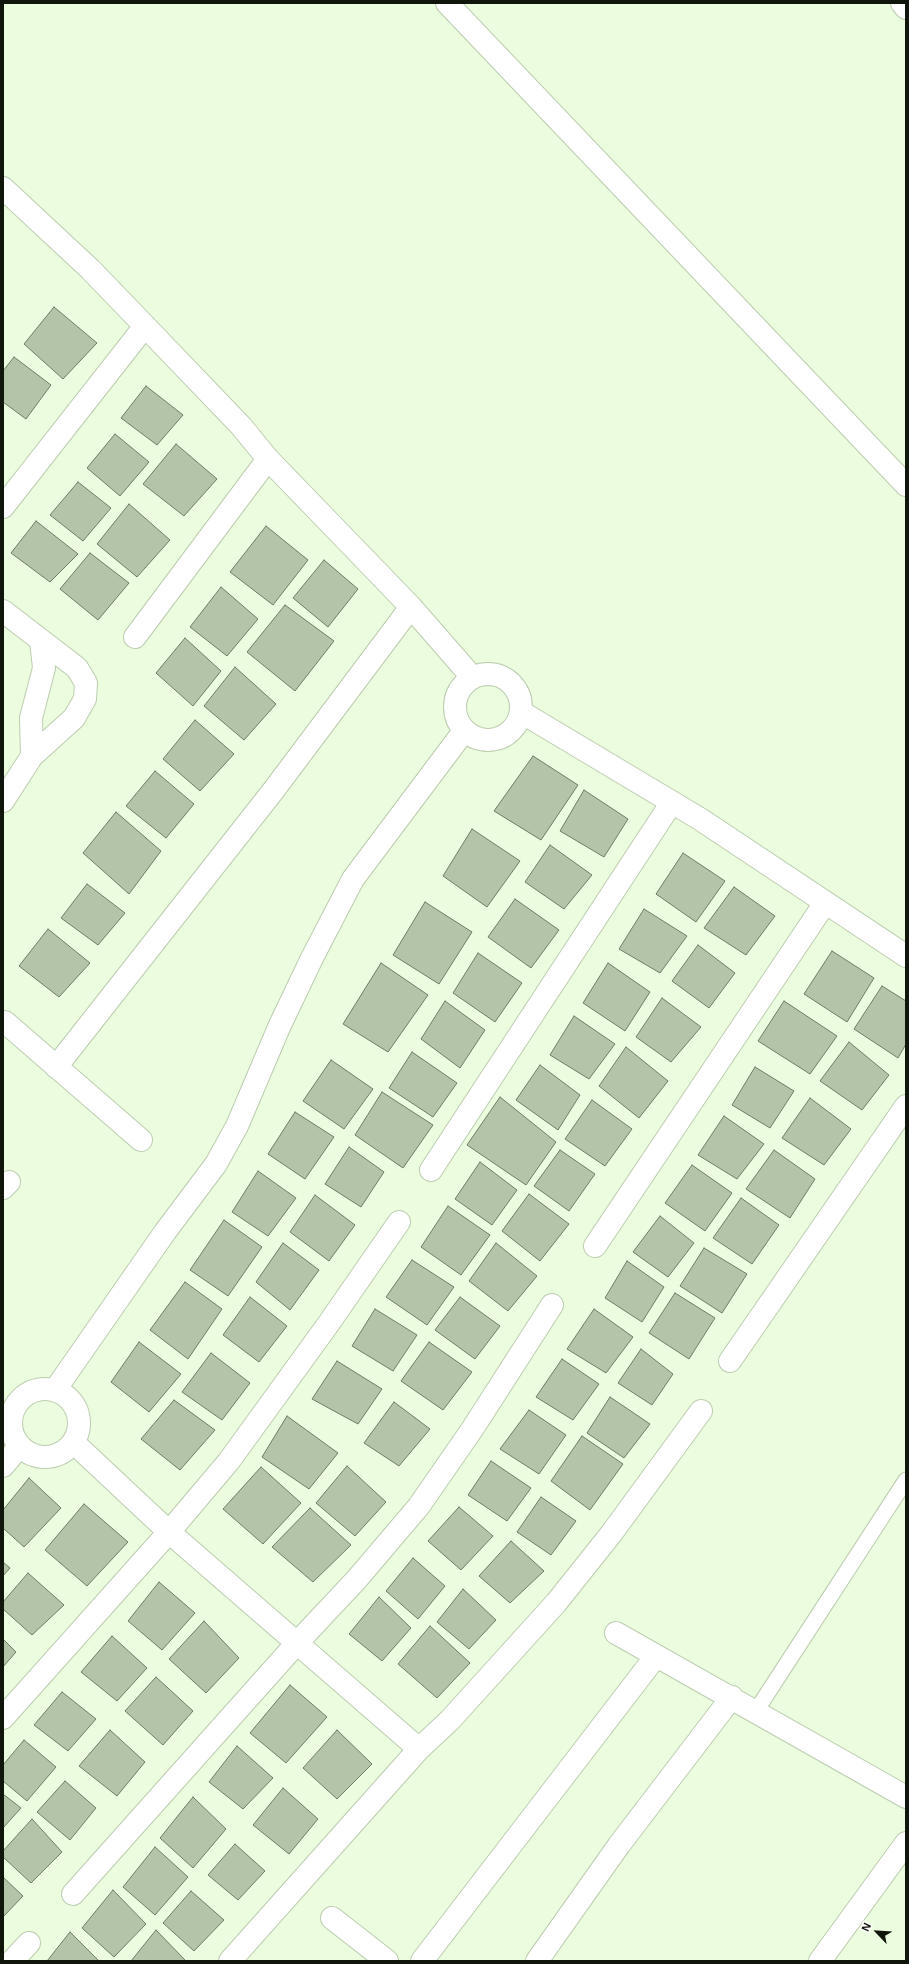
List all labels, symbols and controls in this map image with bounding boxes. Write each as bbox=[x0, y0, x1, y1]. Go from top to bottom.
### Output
north arrow bbox=[857, 1912, 897, 1952]
text: N bbox=[859, 1921, 873, 1933]

